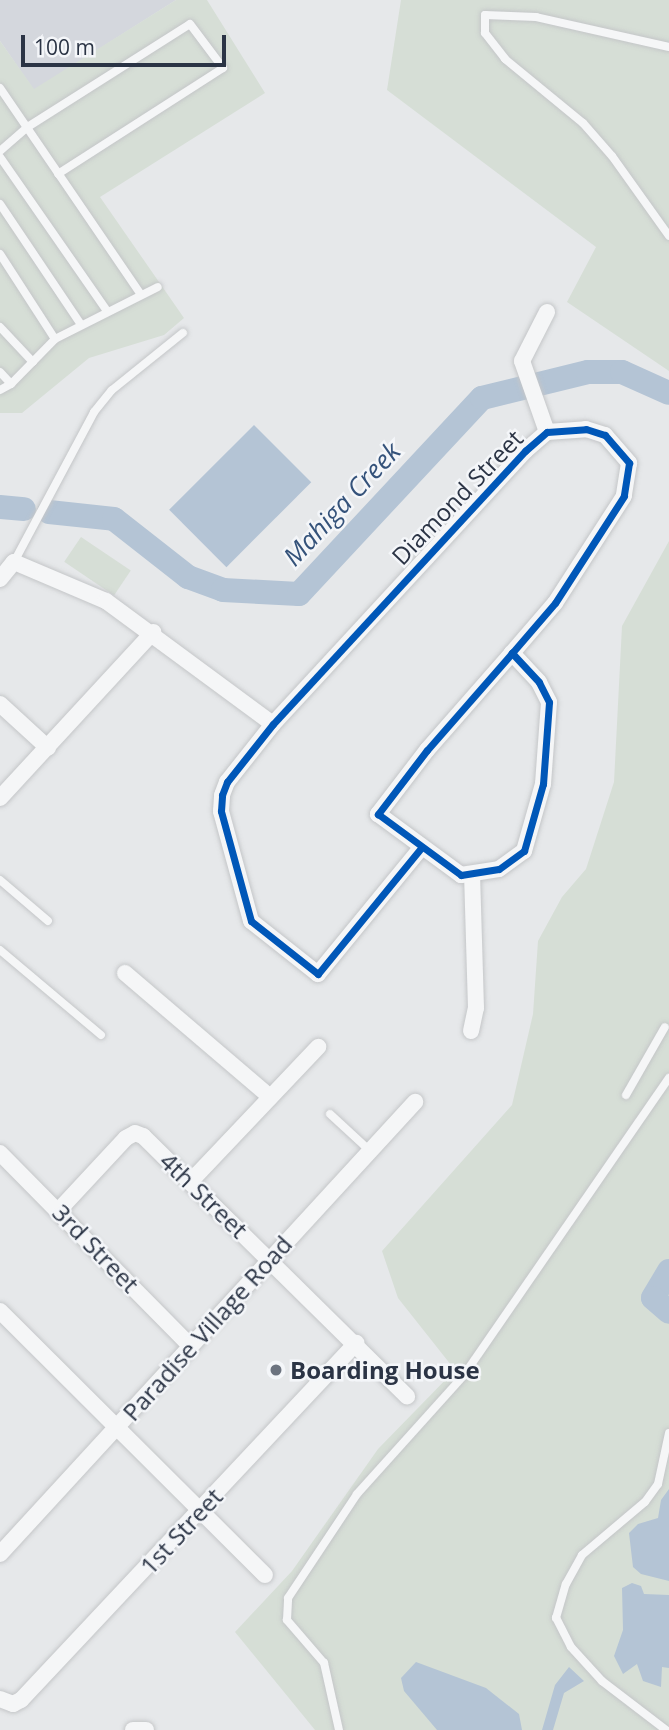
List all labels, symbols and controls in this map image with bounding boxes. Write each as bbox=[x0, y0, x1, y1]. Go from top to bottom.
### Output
scale bar bbox=[24, 21, 229, 65]
text: 100 m bbox=[34, 33, 95, 61]
street label: Diamond Street bbox=[385, 424, 529, 570]
water label: Mahiga Creek bbox=[277, 436, 407, 572]
street label: 4th Street bbox=[154, 1146, 254, 1244]
street label: 3rd Street bbox=[47, 1198, 145, 1298]
street label: Paradise Village Road bbox=[116, 1230, 298, 1426]
place label: Boarding House bbox=[290, 1356, 480, 1384]
marker: Boarding House bbox=[268, 1362, 284, 1378]
street label: 1st Street bbox=[134, 1482, 228, 1580]

